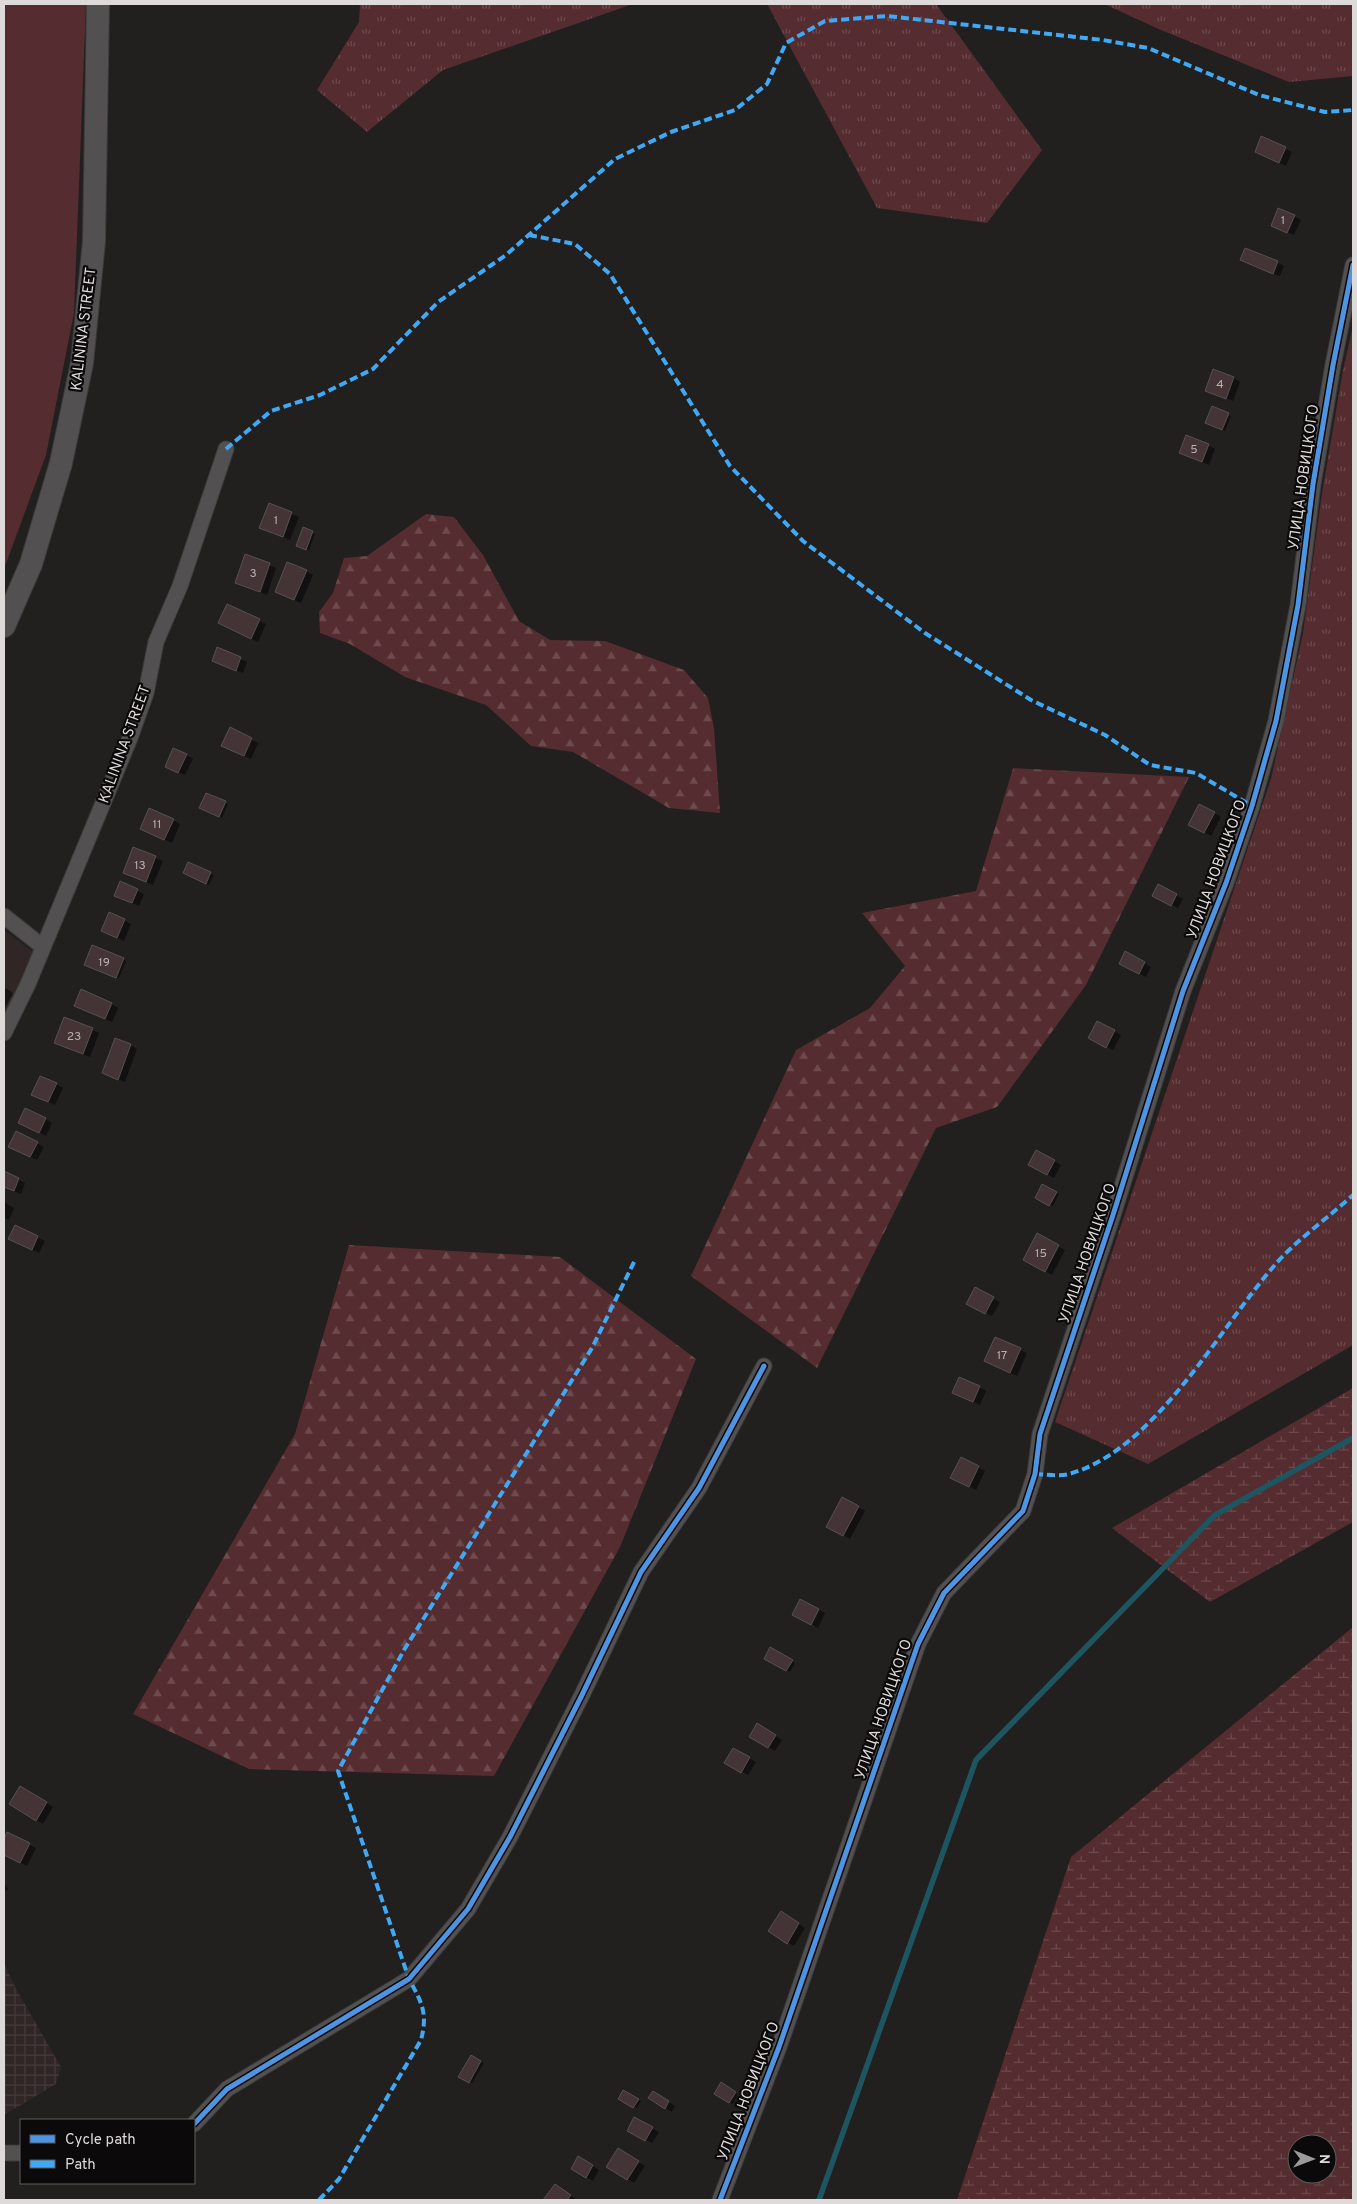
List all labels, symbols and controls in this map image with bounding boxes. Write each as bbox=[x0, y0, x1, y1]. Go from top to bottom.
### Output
house number: 1 bbox=[1281, 213, 1285, 229]
street label: KALININA STREET bbox=[67, 266, 101, 392]
house number: 4 bbox=[1216, 377, 1224, 393]
street label: УЛИЦА НОВИЦКОГО bbox=[1285, 403, 1324, 551]
house number: 5 bbox=[1190, 442, 1198, 458]
house number: 1 bbox=[274, 513, 278, 529]
house number: 3 bbox=[249, 566, 257, 582]
street label: KALININA STREET bbox=[95, 683, 156, 806]
street label: УЛИЦА НОВИЦКОГО bbox=[1183, 797, 1251, 942]
house number: 11 bbox=[153, 817, 161, 833]
house number: 13 bbox=[134, 858, 146, 874]
house number: 19 bbox=[98, 955, 110, 971]
house number: 23 bbox=[67, 1029, 81, 1045]
street label: УЛИЦА НОВИЦКОГО bbox=[1055, 1181, 1121, 1326]
house number: 15 bbox=[1035, 1246, 1047, 1262]
house number: 17 bbox=[997, 1348, 1007, 1364]
street label: УЛИЦА НОВИЦКОГО bbox=[851, 1637, 917, 1782]
street label: УЛИЦА НОВИЦКОГО bbox=[714, 2019, 785, 2164]
legend bbox=[20, 2119, 195, 2184]
text: Cycle path bbox=[65, 2131, 136, 2150]
north arrow bbox=[1287, 2134, 1337, 2184]
text: N bbox=[1315, 2154, 1332, 2164]
text: Path bbox=[65, 2156, 96, 2175]

